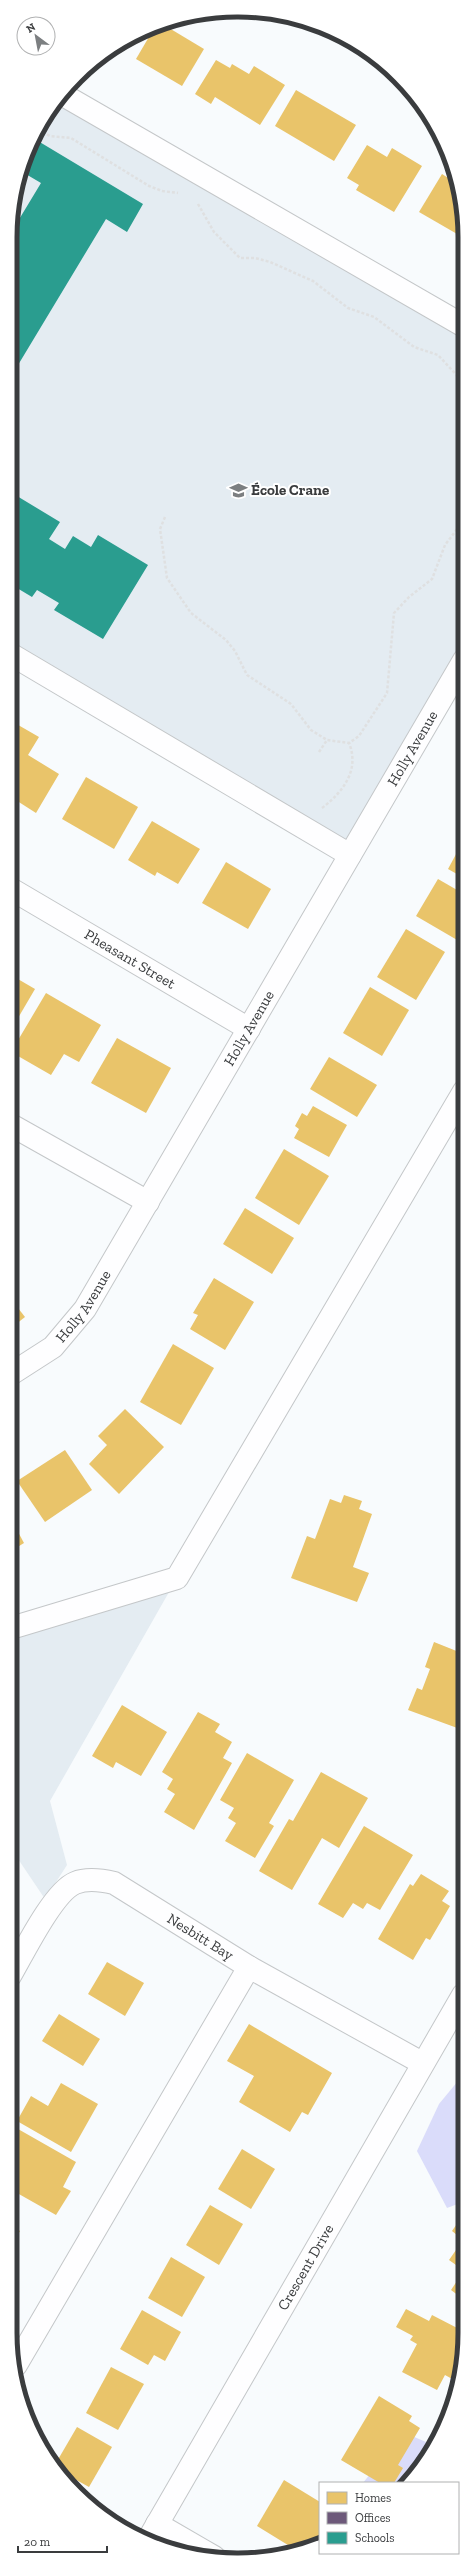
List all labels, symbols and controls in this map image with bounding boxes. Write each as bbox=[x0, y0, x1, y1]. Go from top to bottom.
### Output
north arrow bbox=[16, 16, 56, 56]
text: N bbox=[24, 20, 38, 36]
school or university icon: École Crane bbox=[228, 480, 248, 500]
place label: École Crane bbox=[251, 481, 329, 499]
street label: Holly Avenue bbox=[383, 707, 442, 789]
street label: Pheasant Street bbox=[81, 925, 179, 993]
street label: Holly Avenue bbox=[220, 987, 278, 1069]
street label: Holly Avenue bbox=[52, 1267, 115, 1346]
street label: Nesbitt Bay bbox=[164, 1909, 237, 1964]
street label: Crescent Drive bbox=[274, 2221, 338, 2314]
legend bbox=[319, 2482, 459, 2554]
text: Homes bbox=[355, 2491, 391, 2505]
text: Offices bbox=[355, 2511, 391, 2525]
scale bar bbox=[18, 2528, 107, 2554]
text: Schools bbox=[355, 2531, 394, 2545]
text: 20 m bbox=[24, 2535, 51, 2549]

